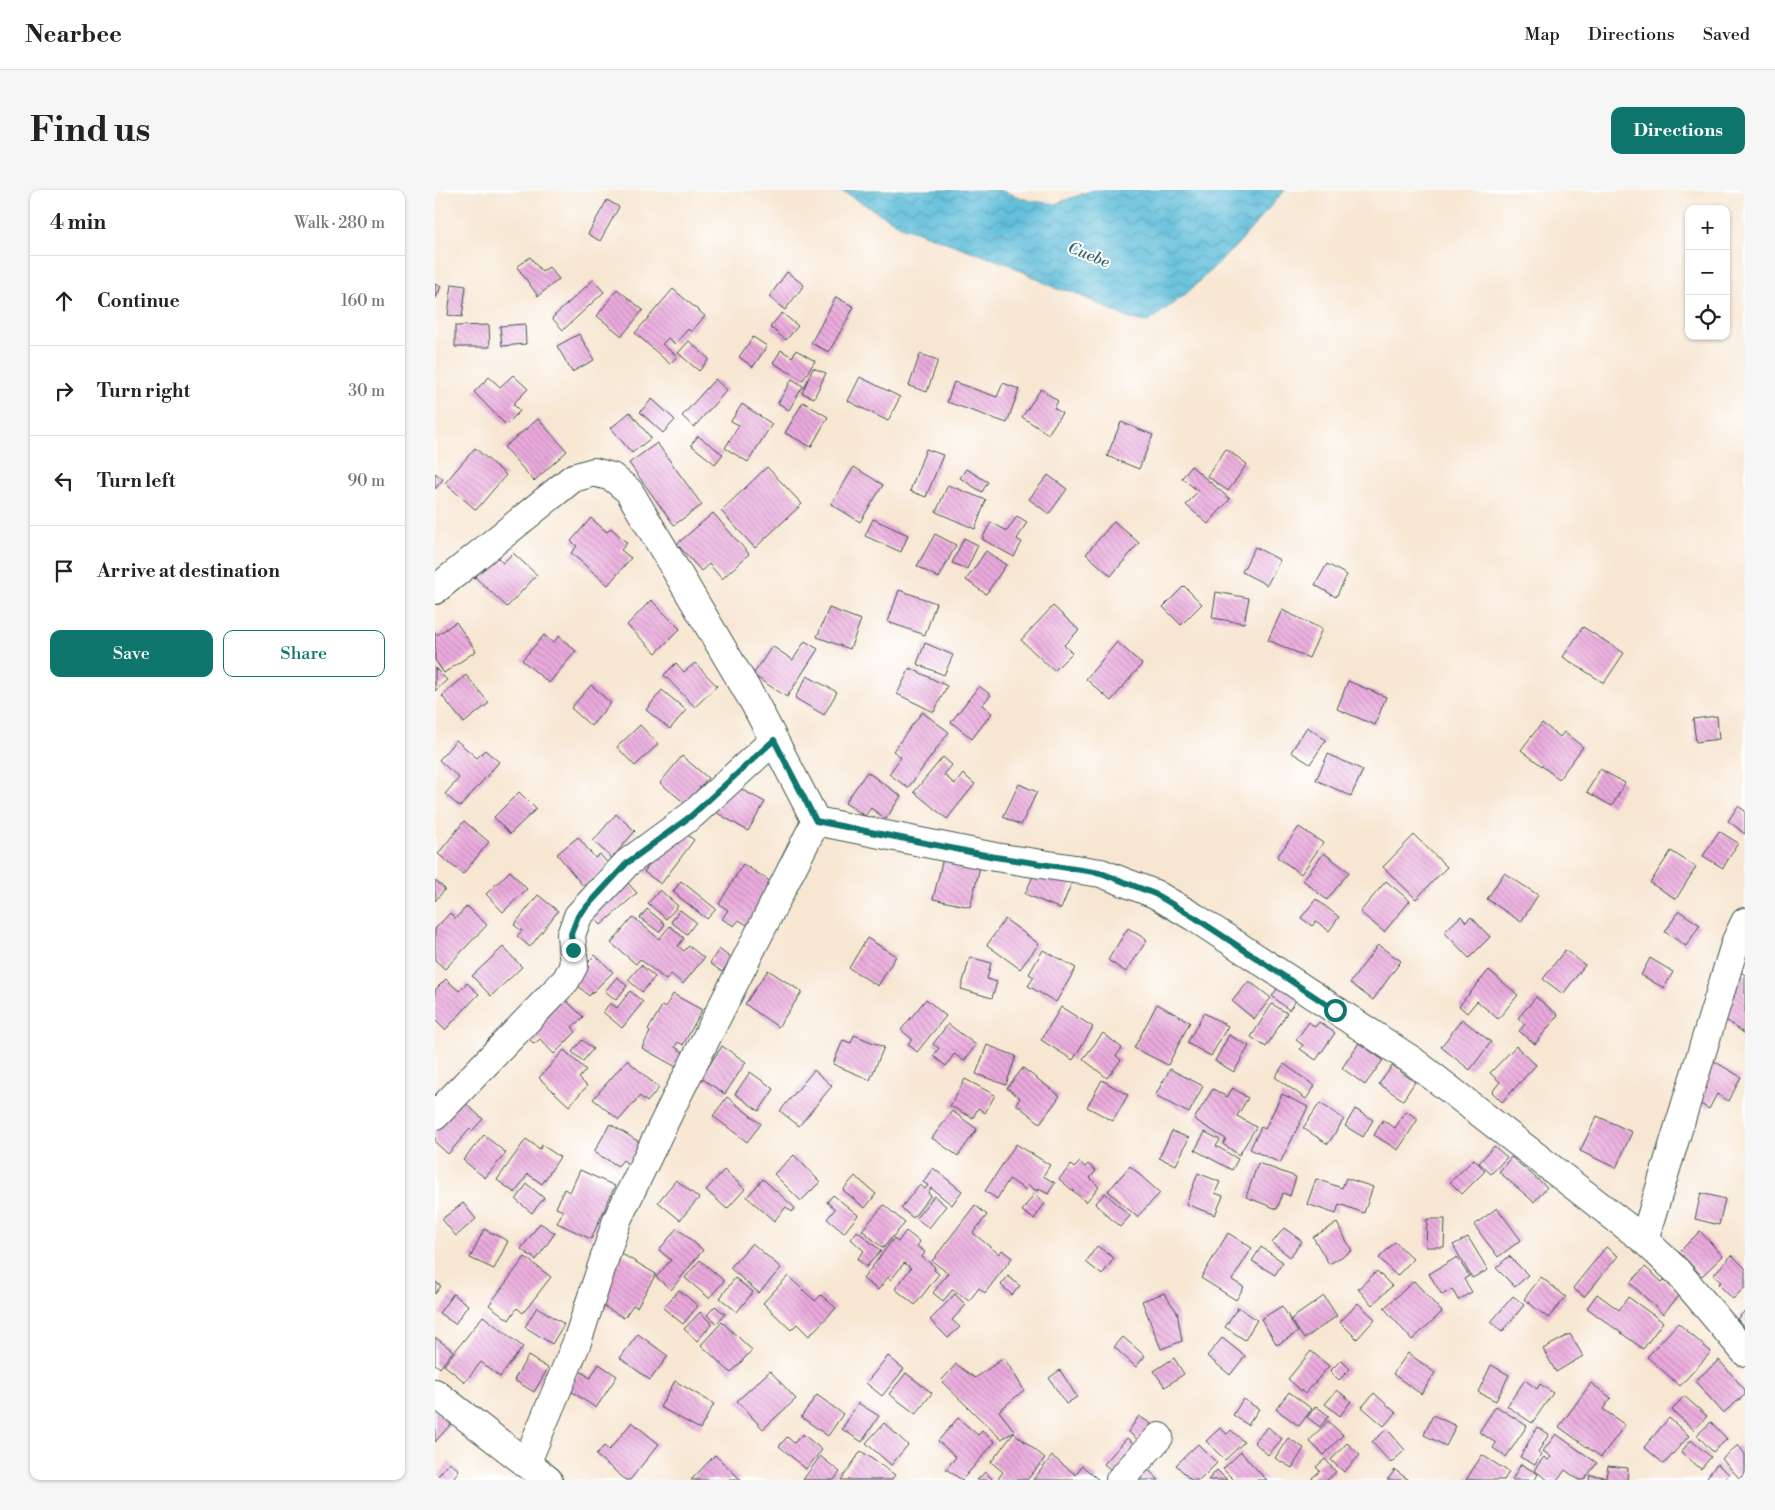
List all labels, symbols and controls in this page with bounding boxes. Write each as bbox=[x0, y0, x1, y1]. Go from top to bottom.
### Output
text: Nearbee bbox=[25, 20, 122, 50]
text: Map bbox=[1524, 23, 1560, 46]
text: Directions bbox=[1588, 23, 1675, 46]
text: Saved bbox=[1703, 23, 1750, 46]
button: Directions bbox=[1611, 107, 1745, 154]
text: Find us bbox=[30, 109, 150, 152]
map controls bbox=[1685, 205, 1730, 340]
button: + bbox=[1685, 205, 1730, 250]
text: 4 min bbox=[50, 210, 106, 236]
text: Walk · 280 m bbox=[294, 213, 385, 233]
water label: Cuebe bbox=[1065, 238, 1113, 273]
button: − bbox=[1685, 250, 1730, 295]
icon: ahead bbox=[50, 287, 78, 315]
text: Continue bbox=[97, 289, 180, 313]
text: 160 m bbox=[341, 291, 385, 311]
button: locate bbox=[1685, 295, 1730, 340]
icon: right bbox=[50, 377, 78, 405]
text: Turn right bbox=[97, 379, 190, 403]
text: 30 m bbox=[348, 381, 385, 401]
icon: left bbox=[50, 467, 78, 495]
text: Turn left bbox=[97, 469, 176, 493]
text: 90 m bbox=[347, 471, 385, 491]
icon: arrive bbox=[50, 557, 78, 585]
text: Arrive at destination bbox=[97, 559, 280, 583]
button: Save bbox=[50, 630, 213, 677]
button: Share bbox=[223, 630, 385, 677]
route end bbox=[562, 939, 585, 962]
route start bbox=[1324, 999, 1347, 1022]

